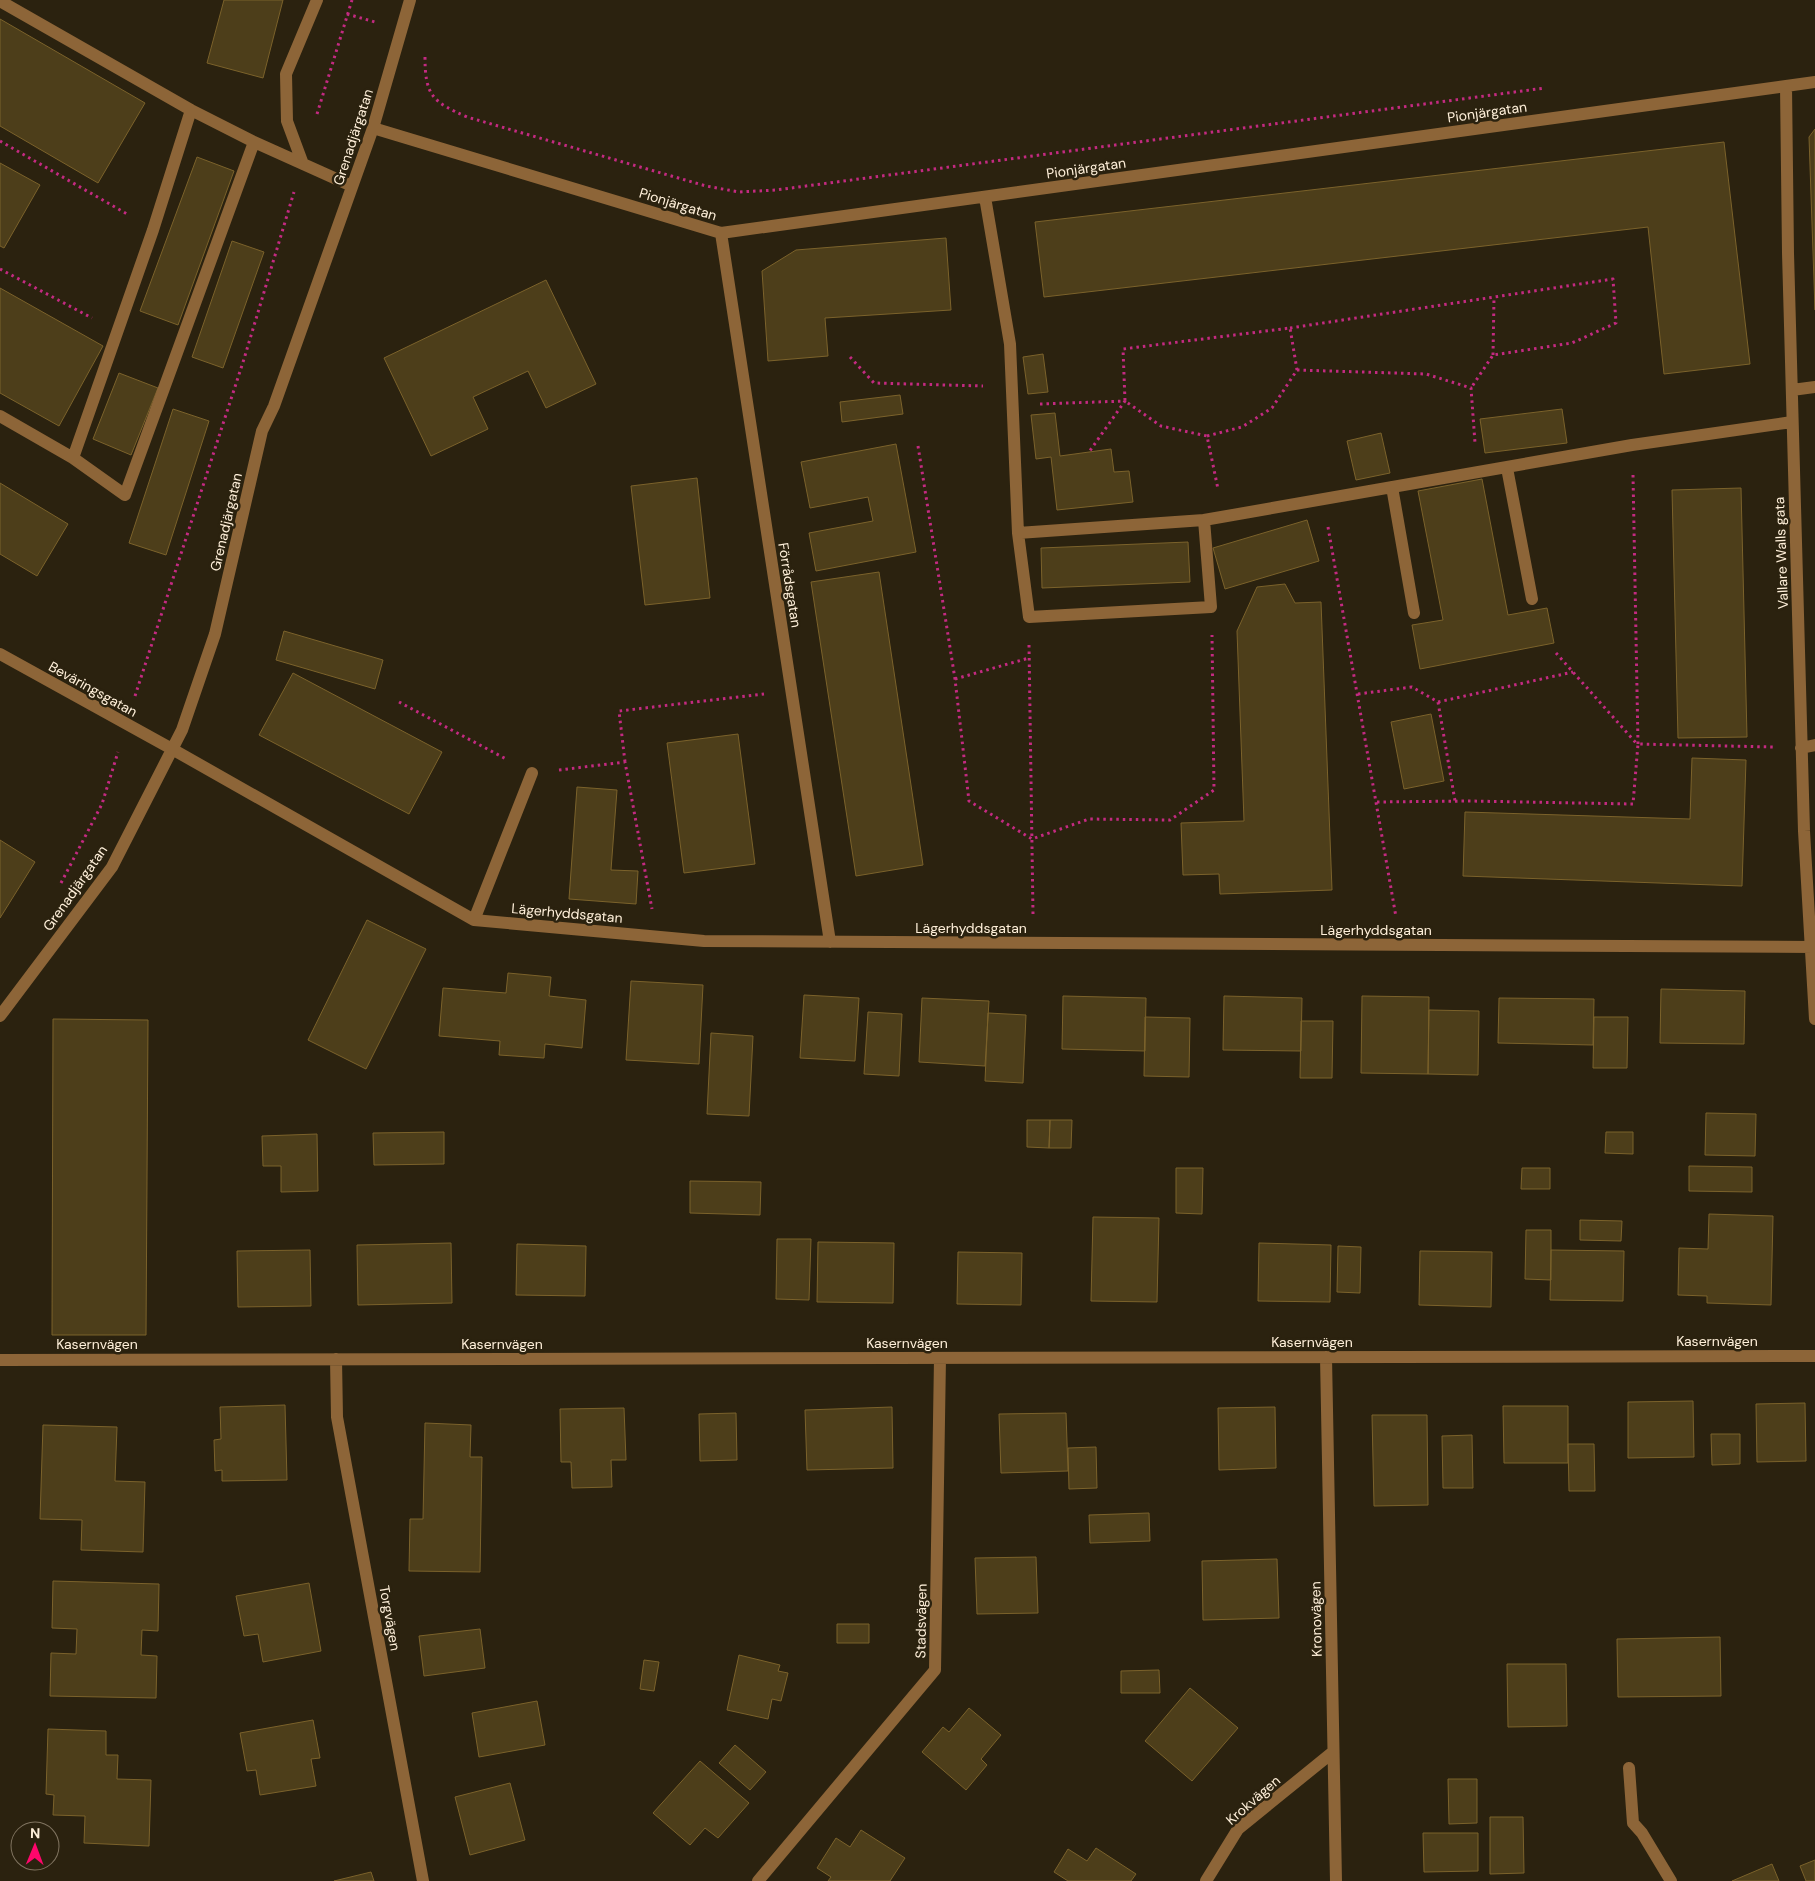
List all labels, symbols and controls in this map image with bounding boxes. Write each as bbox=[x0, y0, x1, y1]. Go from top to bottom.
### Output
street label: Grenadjärgatan bbox=[329, 87, 377, 187]
street label: Pionjärgatan bbox=[1446, 98, 1528, 126]
street label: Pionjärgatan bbox=[1045, 154, 1127, 182]
street label: Pionjärgatan bbox=[637, 184, 719, 224]
street label: Grenadjärgatan bbox=[206, 471, 246, 573]
street label: Vallare Walls gata bbox=[1770, 496, 1792, 610]
street label: Förrådsgatan bbox=[774, 541, 806, 629]
street label: Beväringsgatan bbox=[46, 657, 140, 721]
street label: Grenadjärgatan bbox=[39, 842, 111, 934]
street label: Lägerhyddsgatan bbox=[511, 899, 623, 927]
street label: Lägerhyddsgatan bbox=[915, 919, 1027, 937]
street label: Lägerhyddsgatan bbox=[1320, 921, 1432, 939]
street label: Kasernvägen bbox=[1676, 1332, 1758, 1350]
street label: Kasernvägen bbox=[1271, 1333, 1353, 1351]
street label: Kasernvägen bbox=[866, 1334, 948, 1352]
street label: Kasernvägen bbox=[56, 1335, 138, 1353]
street label: Kasernvägen bbox=[461, 1335, 543, 1353]
street label: Kronovägen bbox=[1306, 1581, 1326, 1657]
street label: Stadsvägen bbox=[911, 1583, 931, 1659]
street label: Torgvägen bbox=[375, 1584, 405, 1652]
street label: Krokvägen bbox=[1222, 1771, 1284, 1829]
north arrow bbox=[10, 1821, 60, 1871]
text: N bbox=[30, 1824, 40, 1842]

